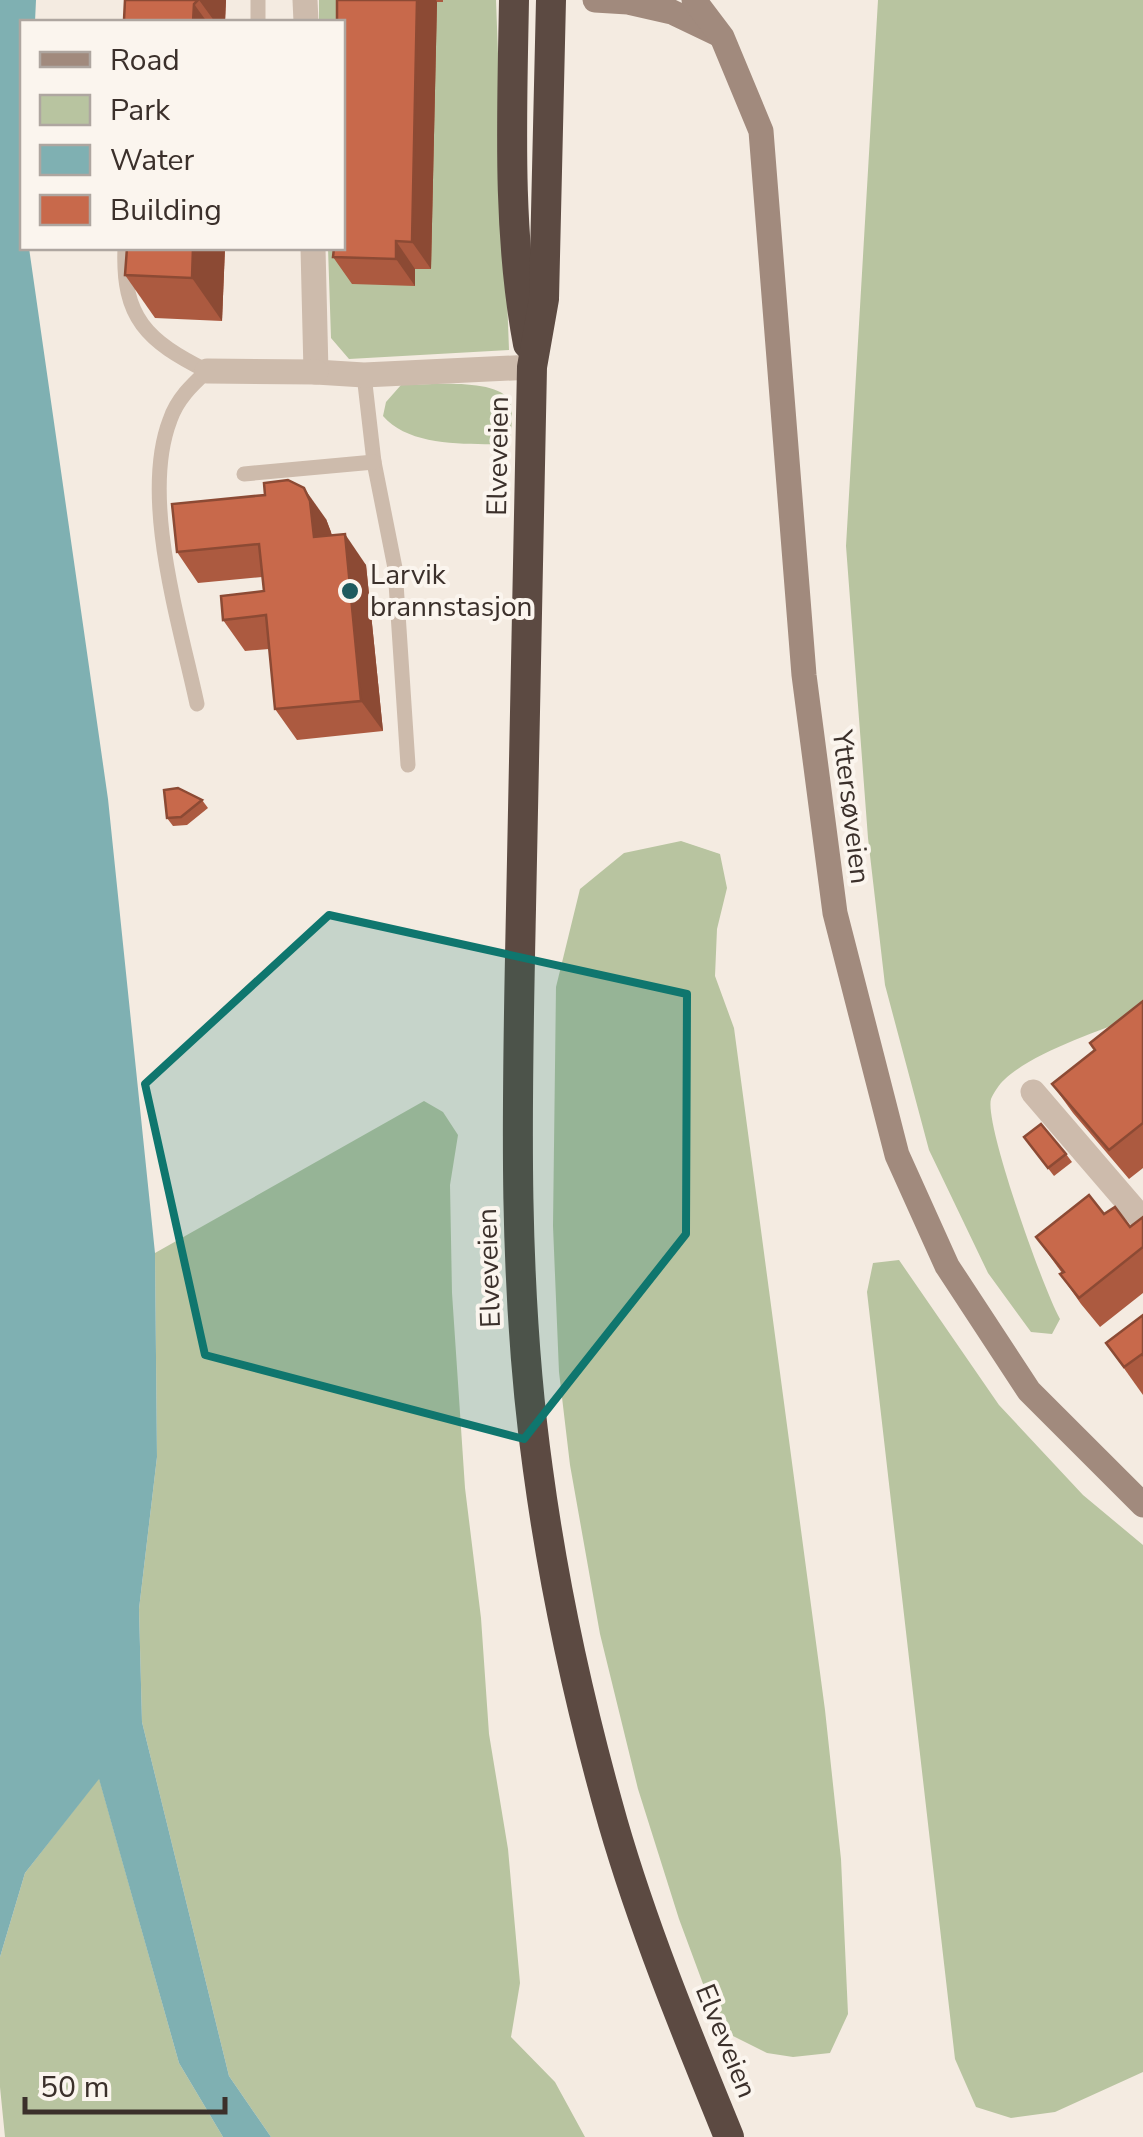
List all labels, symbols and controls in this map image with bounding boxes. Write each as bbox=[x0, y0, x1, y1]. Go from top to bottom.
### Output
legend bbox=[20, 20, 345, 250]
text: Road bbox=[110, 40, 180, 81]
text: Park bbox=[110, 90, 171, 131]
text: Water bbox=[110, 140, 195, 181]
text: Building bbox=[110, 190, 222, 231]
street label: Elveveien bbox=[478, 396, 518, 516]
place label: Larvik brannstasjon bbox=[370, 556, 532, 626]
marker: Larvik brannstasjon bbox=[339, 580, 361, 602]
street label: Yttersøveien bbox=[823, 727, 879, 886]
street label: Elveveien bbox=[468, 1208, 510, 1328]
street label: Elveveien bbox=[686, 1978, 766, 2104]
scale bar bbox=[25, 2052, 225, 2114]
text: 50 m bbox=[40, 2067, 109, 2108]

